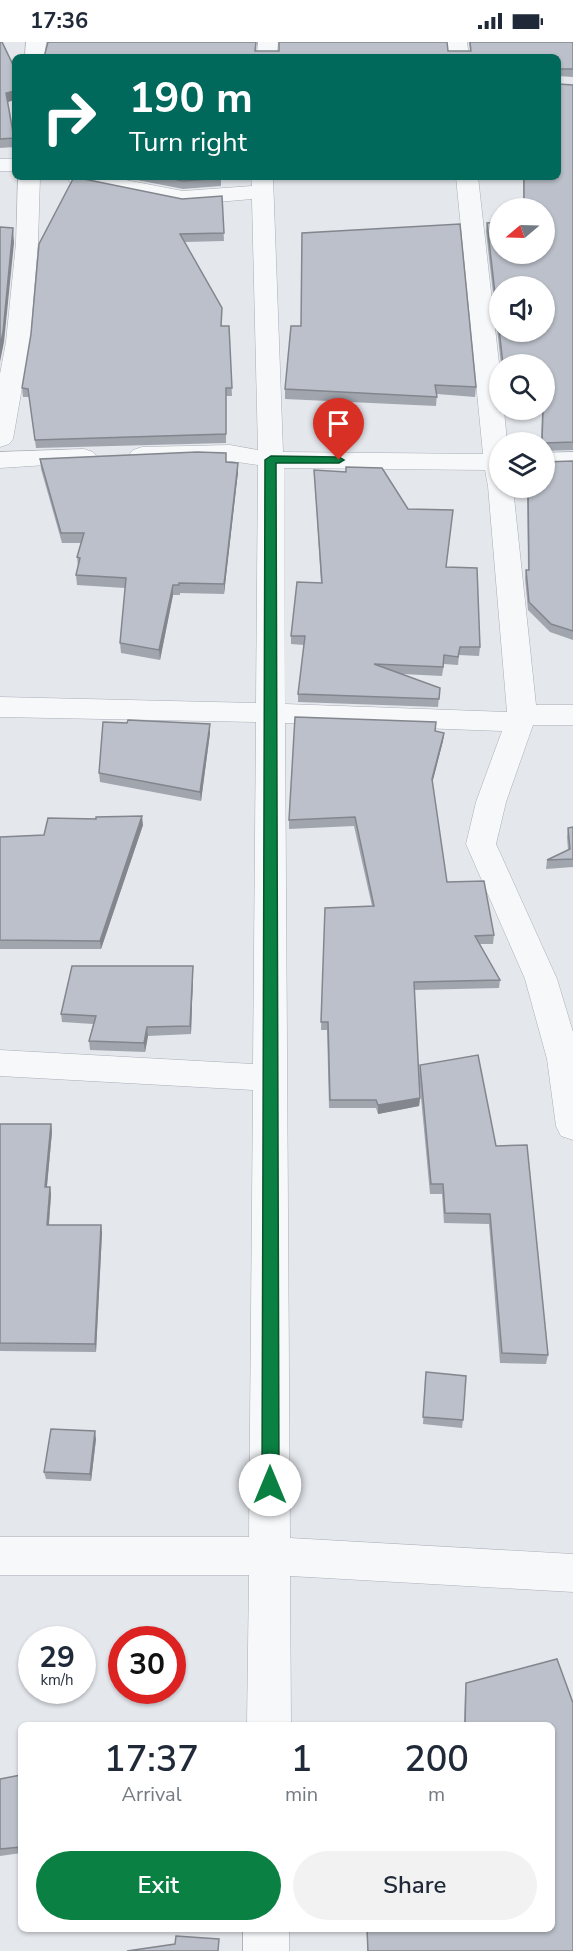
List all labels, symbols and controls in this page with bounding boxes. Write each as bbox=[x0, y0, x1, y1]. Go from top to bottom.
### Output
text: 17:36 bbox=[30, 6, 88, 36]
text: 190 m bbox=[129, 70, 253, 127]
icon: right bbox=[30, 78, 108, 156]
text: Turn right bbox=[129, 124, 247, 161]
north arrow bbox=[489, 198, 555, 264]
map controls bbox=[489, 198, 555, 498]
button: sound bbox=[489, 276, 555, 342]
button: search bbox=[489, 354, 555, 420]
pin bbox=[313, 398, 364, 460]
icon: arrive bbox=[322, 407, 355, 440]
button: layers bbox=[489, 432, 555, 498]
position arrow bbox=[238, 1453, 302, 1517]
speed limit sign: 30 bbox=[108, 1626, 186, 1704]
text: 29 bbox=[39, 1637, 75, 1678]
text: km/h bbox=[40, 1670, 74, 1690]
text: 17:37 bbox=[104, 1735, 199, 1784]
text: 1 bbox=[291, 1735, 312, 1784]
text: 200 bbox=[404, 1735, 469, 1784]
text: Arrival bbox=[121, 1781, 182, 1808]
text: min bbox=[285, 1781, 318, 1808]
text: m bbox=[428, 1781, 445, 1808]
button: Exit bbox=[36, 1851, 281, 1920]
button: Share bbox=[293, 1851, 537, 1920]

